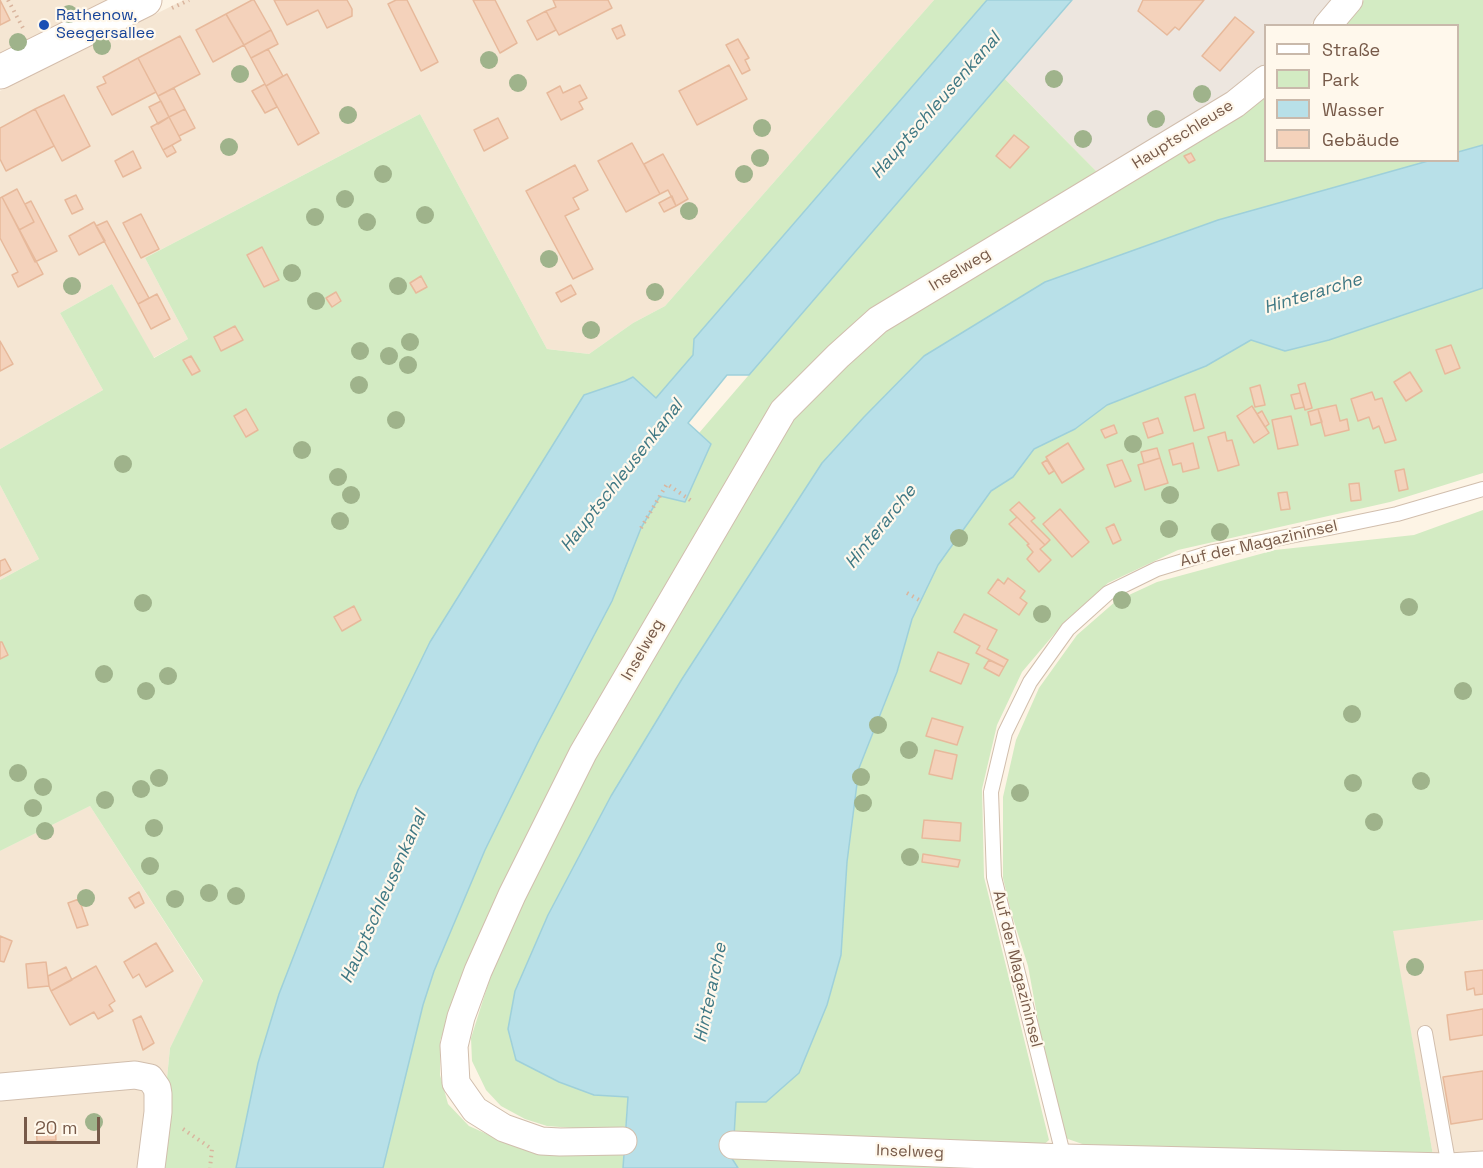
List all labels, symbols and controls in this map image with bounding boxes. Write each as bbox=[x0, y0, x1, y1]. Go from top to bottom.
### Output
place label: Rathenow, Seegersallee bbox=[56, 6, 155, 44]
marker: Rathenow, Seegersallee bbox=[37, 18, 51, 32]
legend bbox=[1264, 24, 1459, 162]
water label: Hauptschleusenkanal bbox=[867, 28, 1005, 184]
text: Straße bbox=[1322, 38, 1380, 61]
text: Park bbox=[1322, 68, 1359, 91]
street label: Hauptschleuse bbox=[1129, 96, 1237, 174]
text: Wasser bbox=[1322, 98, 1384, 121]
text: Gebäude bbox=[1322, 128, 1400, 151]
street label: Inselweg bbox=[926, 244, 994, 296]
water label: Hinterarche bbox=[1261, 269, 1365, 319]
water label: Hauptschleusenkanal bbox=[556, 396, 688, 556]
water label: Hinterarche bbox=[841, 481, 921, 573]
street label: Auf der Magazininsel bbox=[1178, 517, 1340, 571]
street label: Inselweg bbox=[618, 616, 668, 684]
water label: Hauptschleusenkanal bbox=[336, 807, 432, 987]
street label: Auf der Magazininsel bbox=[988, 889, 1046, 1049]
water label: Hinterarche bbox=[690, 941, 732, 1045]
scale bar bbox=[27, 1105, 104, 1143]
text: 20 m bbox=[35, 1116, 78, 1139]
street label: Inselweg bbox=[876, 1141, 944, 1163]

